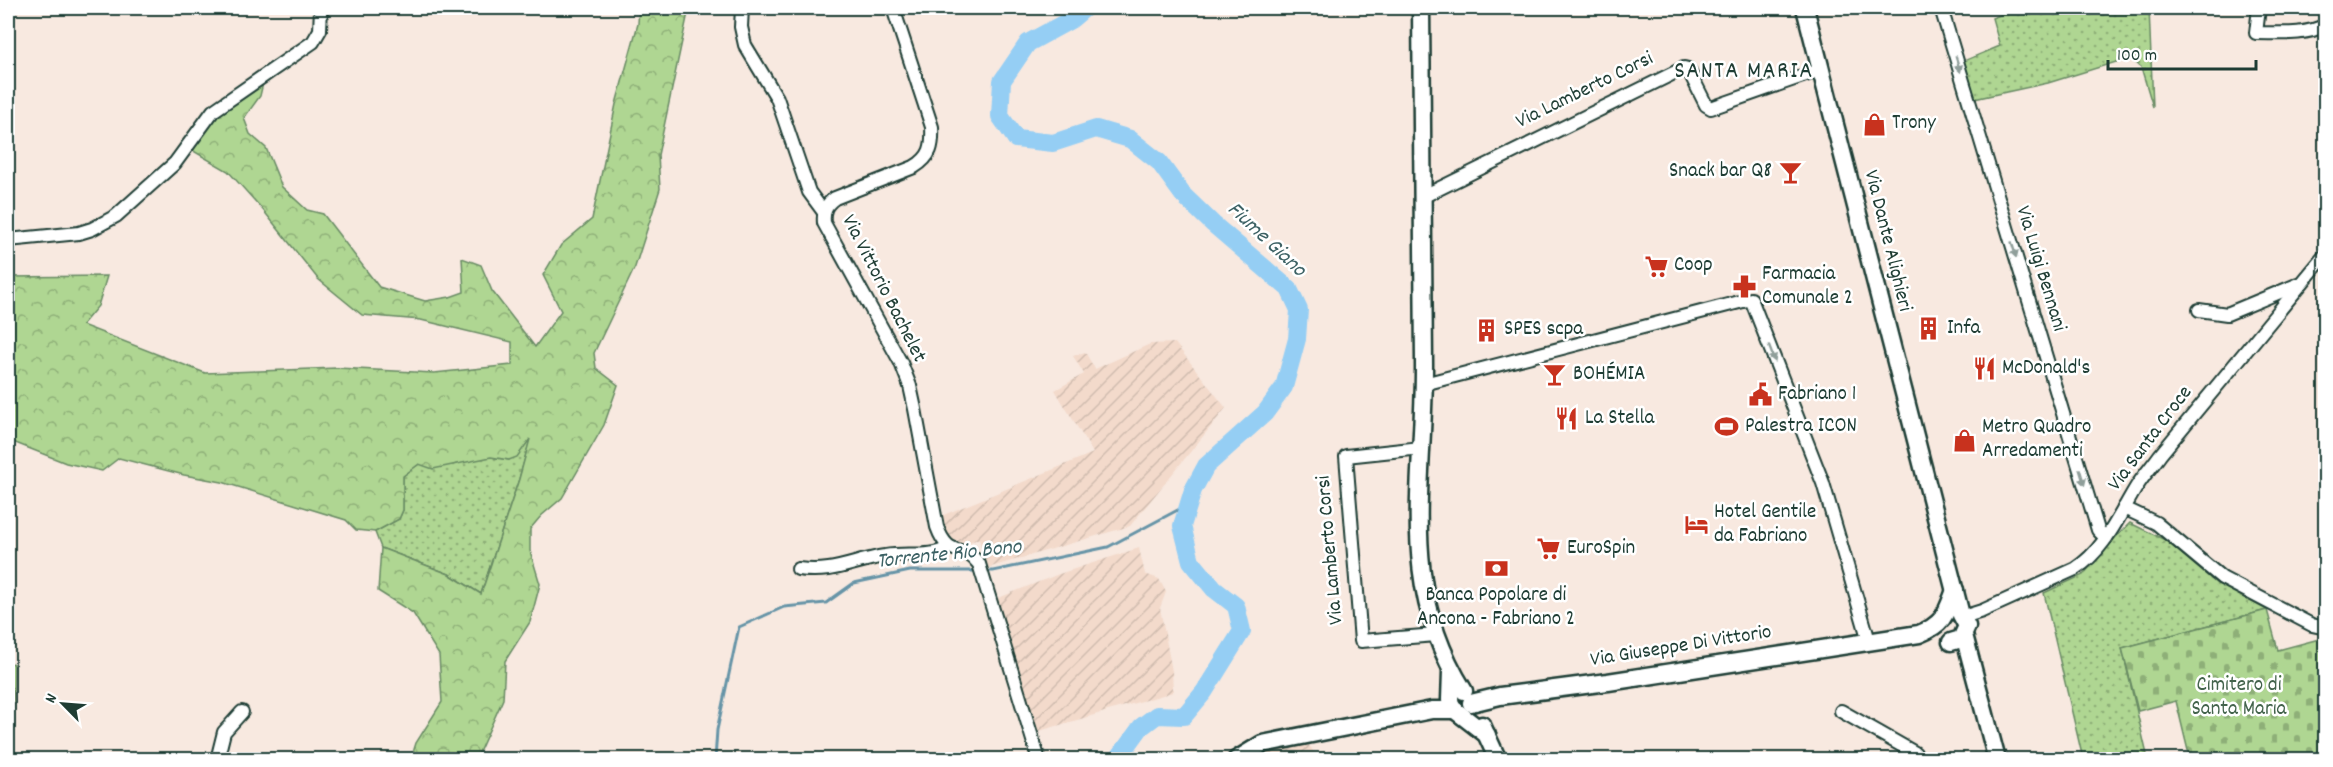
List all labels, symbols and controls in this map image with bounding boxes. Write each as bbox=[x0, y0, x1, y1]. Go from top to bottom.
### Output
scale bar bbox=[2108, 33, 2256, 71]
text: 100 m bbox=[2117, 44, 2157, 69]
street label: Via Lamberto Corsi bbox=[1511, 45, 1659, 137]
district label: SANTA MARIA bbox=[1674, 55, 1814, 89]
one-way arrow bbox=[1954, 55, 1963, 73]
place label: Trony bbox=[1892, 109, 1936, 139]
shop icon: Trony bbox=[1861, 111, 1887, 137]
place label: Snack bar Q8 bbox=[1669, 157, 1772, 187]
bar icon: Snack bar Q8 bbox=[1777, 159, 1803, 185]
street label: Via Dante Alighieri bbox=[1855, 167, 1919, 315]
water label: Fiume Giano bbox=[1219, 195, 1313, 286]
street label: Via Luigi Bennani bbox=[2007, 202, 2073, 336]
street label: Via Vittorio Bachelet bbox=[833, 210, 933, 368]
one-way arrow bbox=[2010, 241, 2019, 259]
place label: Coop bbox=[1674, 251, 1713, 281]
supermarket icon: Coop bbox=[1643, 253, 1669, 279]
place label: Farmacia Comunale 2 bbox=[1762, 260, 1853, 314]
pharmacy icon: Farmacia Comunale 2 bbox=[1731, 274, 1757, 300]
place label: Infa bbox=[1947, 314, 1982, 344]
place label: SPES scpa bbox=[1504, 315, 1584, 345]
building icon: Infa bbox=[1916, 316, 1942, 342]
building icon: SPES scpa bbox=[1473, 317, 1499, 343]
one-way arrow bbox=[1767, 345, 1777, 363]
place label: McDonald's bbox=[2002, 354, 2090, 384]
restaurant icon: McDonald's bbox=[1971, 356, 1997, 382]
place label: BOHÉMIA bbox=[1573, 360, 1646, 390]
bar icon: BOHÉMIA bbox=[1542, 362, 1568, 388]
place label: Fabriano 1 bbox=[1778, 380, 1856, 410]
street label: Via Santa Croce bbox=[2101, 380, 2201, 498]
public building icon: Fabriano 1 bbox=[1747, 382, 1773, 408]
place label: La Stella bbox=[1585, 404, 1655, 434]
restaurant icon: La Stella bbox=[1554, 406, 1580, 432]
place label: Palestra ICON bbox=[1745, 412, 1857, 442]
place label: Metro Quadro Arredamenti bbox=[1982, 413, 2091, 467]
sports icon: Palestra ICON bbox=[1714, 414, 1740, 440]
shop icon: Metro Quadro Arredamenti bbox=[1951, 427, 1977, 453]
one-way arrow bbox=[2078, 468, 2087, 486]
street label: Via Lamberto Corsi bbox=[1310, 474, 1352, 626]
place label: Hotel Gentile da Fabriano bbox=[1714, 498, 1816, 552]
hotel icon: Hotel Gentile da Fabriano bbox=[1683, 512, 1709, 538]
water label: Torrente Rio Bono bbox=[875, 532, 1024, 578]
place label: EuroSpin bbox=[1567, 534, 1635, 564]
supermarket icon: EuroSpin bbox=[1536, 536, 1562, 562]
bank icon: Banca Popolare di Ancona - Fabriano 2 bbox=[1483, 555, 1509, 581]
place label: Banca Popolare di Ancona - Fabriano 2 bbox=[1417, 581, 1575, 635]
street label: Via Giuseppe Di Vittorio bbox=[1588, 618, 1774, 676]
park label: Cimitero di Santa Maria bbox=[2192, 671, 2288, 725]
north arrow bbox=[33, 674, 93, 734]
text: N bbox=[40, 690, 64, 707]

